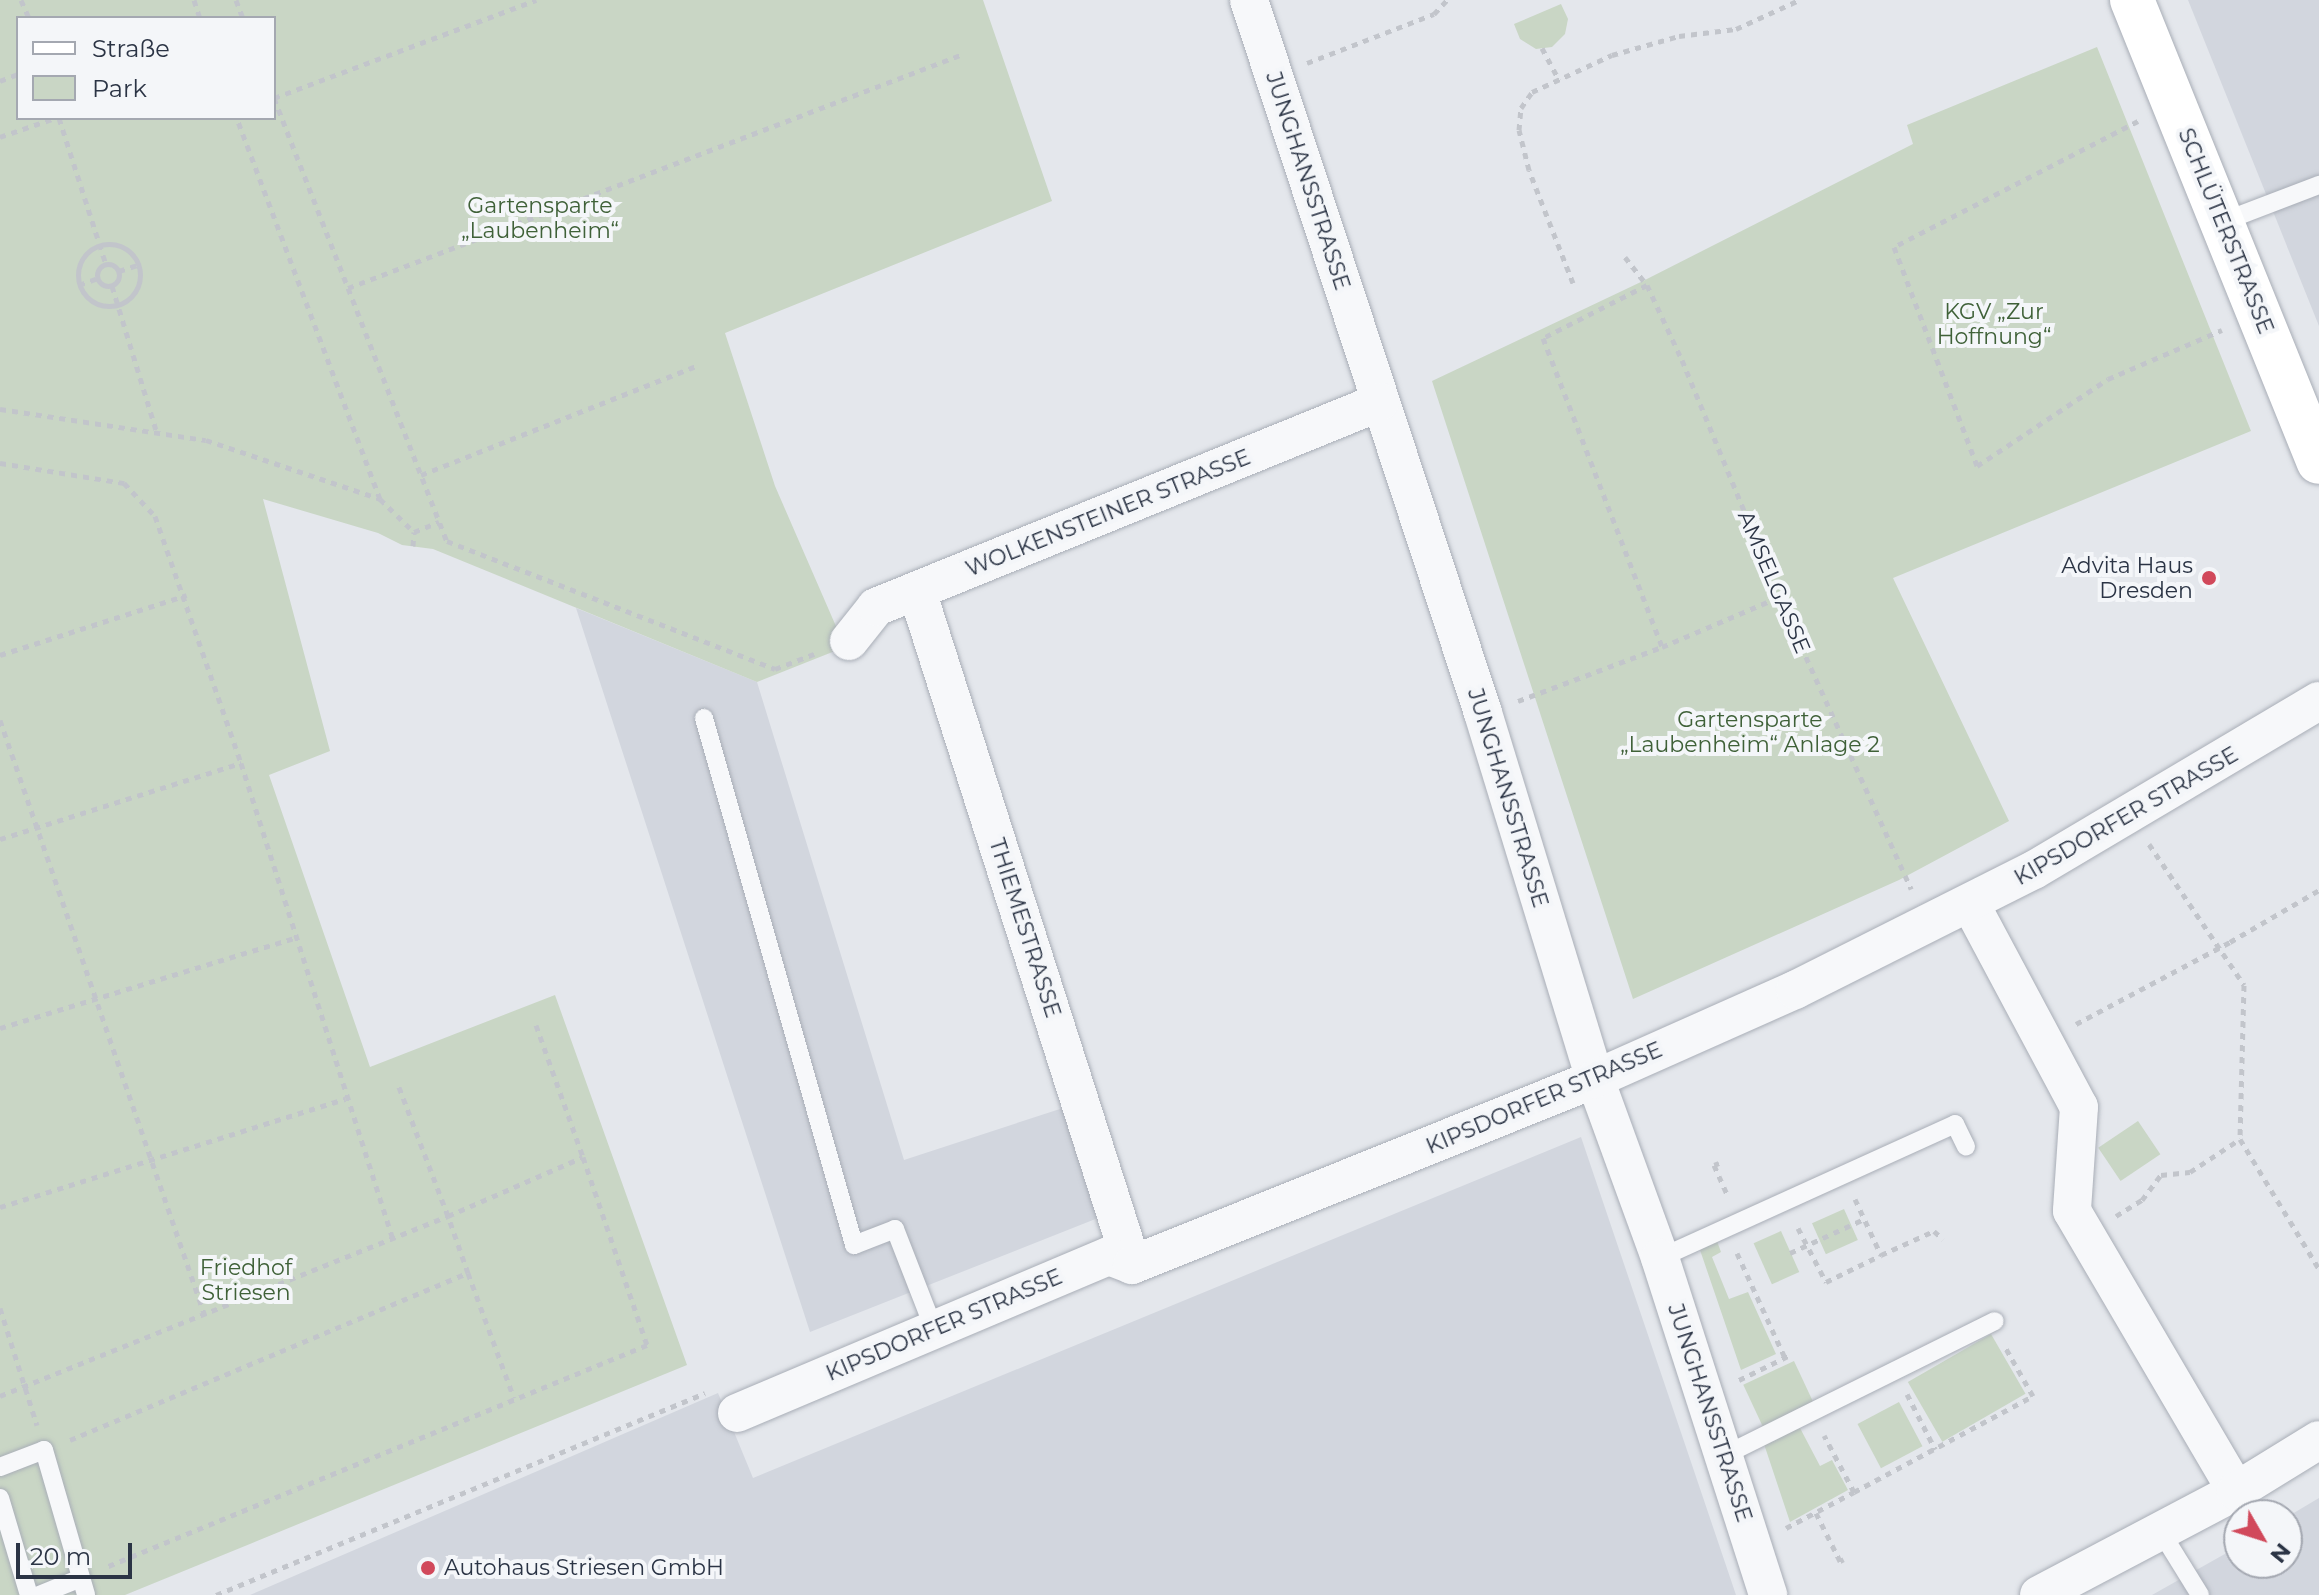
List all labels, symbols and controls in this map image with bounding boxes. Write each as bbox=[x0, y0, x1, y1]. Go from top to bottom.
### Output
legend bbox=[16, 16, 276, 120]
text: Straße bbox=[92, 34, 170, 63]
street label: JUNGHANSSTRASSE bbox=[1260, 69, 1356, 293]
text: Park bbox=[92, 74, 147, 103]
street label: SCHLÜTERSTRASSE bbox=[2173, 124, 2279, 338]
park label: Gartensparte „Laubenheim“ bbox=[461, 192, 619, 244]
park label: KGV „Zur Hoffnung“ bbox=[1937, 298, 2051, 350]
street label: WOLKENSTEINER STRASSE bbox=[962, 444, 1254, 582]
street label: AMSELGASSE bbox=[1732, 507, 1816, 657]
place label: Advita Haus Dresden bbox=[2061, 552, 2193, 604]
marker: Advita Haus Dresden bbox=[2200, 569, 2218, 587]
street label: JUNGHANSSTRASSE bbox=[1462, 685, 1554, 911]
park label: Gartensparte „Laubenheim“ Anlage 2 bbox=[1620, 706, 1880, 758]
street label: KIPSDORFER STRASSE bbox=[2009, 741, 2243, 891]
street label: THIEMESTRASSE bbox=[984, 835, 1066, 1021]
street label: KIPSDORFER STRASSE bbox=[1422, 1036, 1666, 1160]
park label: Friedhof Striesen bbox=[200, 1254, 292, 1306]
street label: KIPSDORFER STRASSE bbox=[822, 1263, 1066, 1387]
street label: JUNGHANSSTRASSE bbox=[1662, 1301, 1758, 1525]
north arrow bbox=[2223, 1499, 2303, 1579]
scale bar bbox=[20, 1527, 136, 1577]
text: N bbox=[2264, 1538, 2297, 1569]
text: 20 m bbox=[30, 1542, 91, 1571]
place label: Autohaus Striesen GmbH bbox=[444, 1555, 724, 1581]
marker: Autohaus Striesen GmbH bbox=[419, 1559, 437, 1577]

